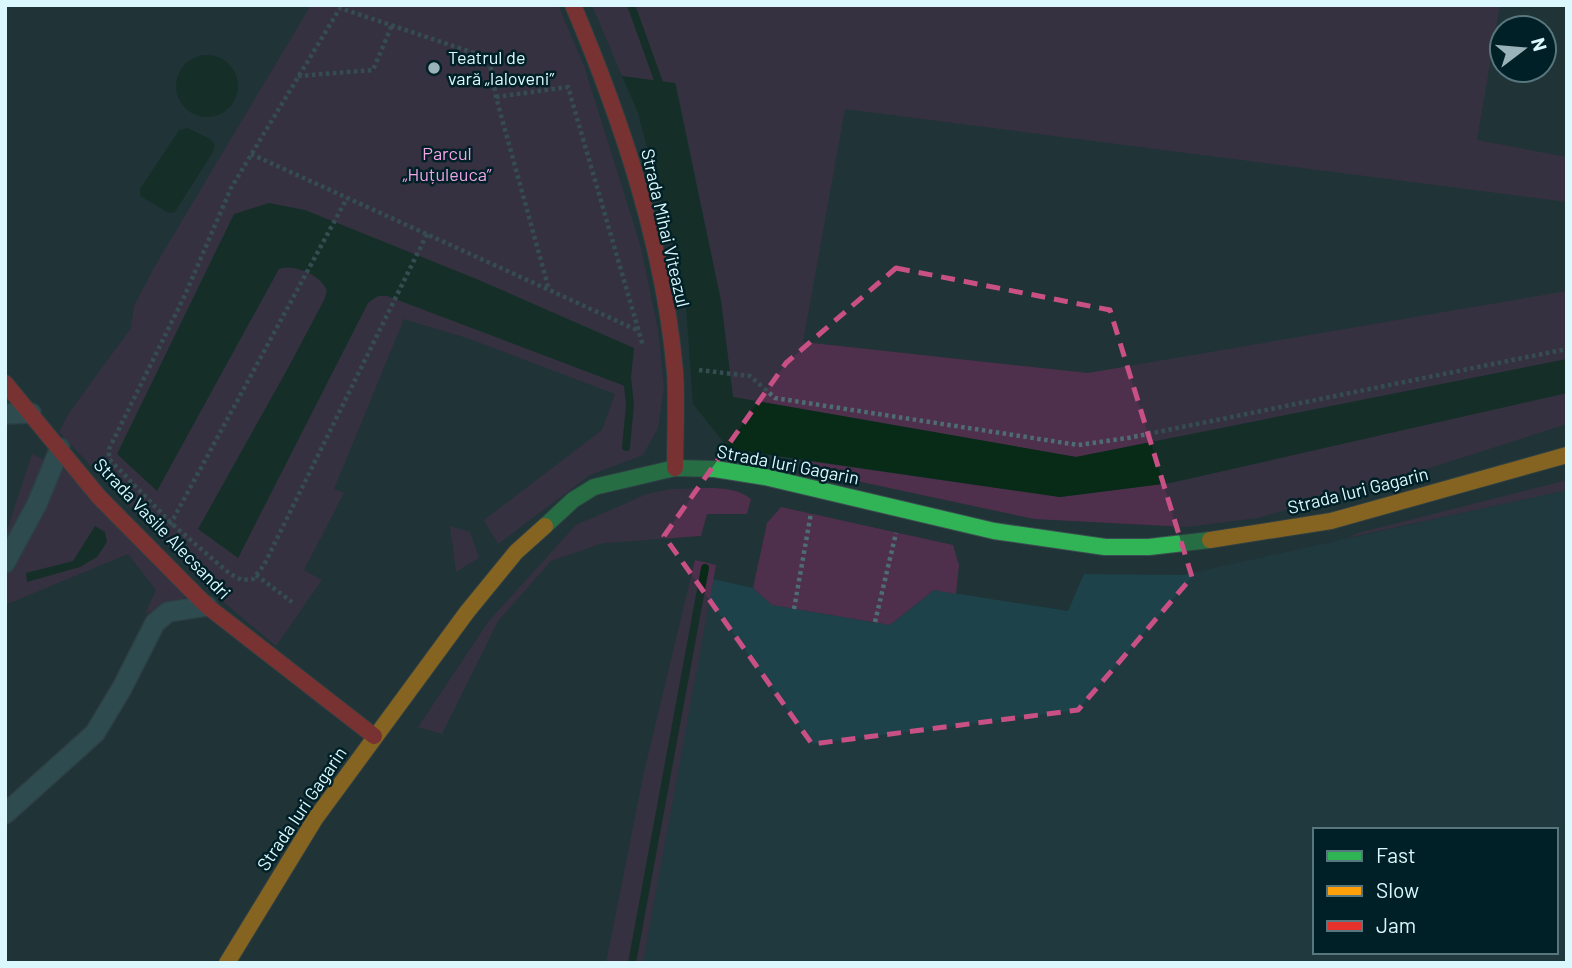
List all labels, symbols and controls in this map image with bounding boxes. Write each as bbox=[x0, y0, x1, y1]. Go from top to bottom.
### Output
north arrow bbox=[1488, 14, 1558, 84]
text: N bbox=[1527, 35, 1553, 53]
place label: Teatrul de vară „Ialoveni” bbox=[448, 46, 554, 89]
marker: Teatrul de vară „Ialoveni” bbox=[426, 60, 442, 76]
park label: Parcul „Huțuleuca” bbox=[402, 142, 492, 185]
street label: Strada Mihai Viteazul bbox=[637, 146, 695, 309]
street label: Strada Iuri Gagarin bbox=[715, 439, 861, 489]
street label: Strada Vasile Alecsandri bbox=[90, 453, 236, 603]
street label: Strada Iuri Gagarin bbox=[1285, 462, 1430, 518]
street label: Strada Iuri Gagarin bbox=[252, 743, 351, 874]
legend bbox=[1313, 828, 1558, 954]
text: Fast bbox=[1376, 842, 1416, 867]
text: Slow bbox=[1376, 877, 1419, 902]
text: Jam bbox=[1376, 912, 1416, 937]

